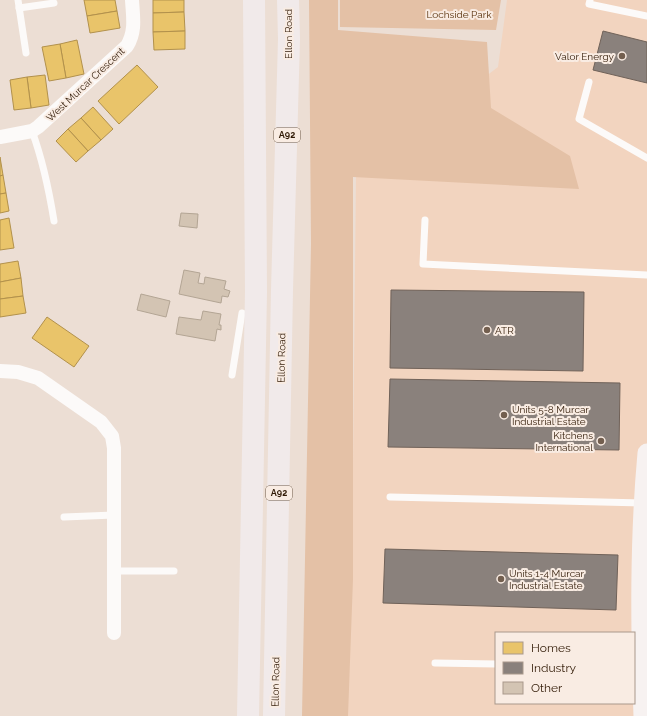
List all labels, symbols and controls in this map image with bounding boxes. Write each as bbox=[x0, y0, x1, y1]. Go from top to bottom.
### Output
street label: Ellon Road bbox=[283, 9, 294, 59]
park label: Lochside Park bbox=[426, 9, 492, 20]
street label: West Murcar Crescent bbox=[44, 45, 127, 123]
place label: Valor Energy bbox=[555, 51, 615, 62]
marker: Valor Energy bbox=[617, 51, 627, 61]
road number: A92 bbox=[274, 128, 300, 142]
marker: ATR bbox=[482, 325, 492, 335]
place label: ATR bbox=[495, 325, 514, 336]
street label: Ellon Road bbox=[276, 333, 287, 383]
place label: Units 5-8 Murcar Industrial Estate bbox=[512, 404, 589, 427]
marker: Units 5-8 Murcar Industrial Estate bbox=[499, 410, 509, 420]
place label: Kitchens International bbox=[535, 430, 593, 453]
marker: Kitchens International bbox=[596, 436, 606, 446]
road number: A92 bbox=[266, 486, 292, 500]
place label: Units 1-4 Murcar Industrial Estate bbox=[509, 568, 585, 591]
marker: Units 1-4 Murcar Industrial Estate bbox=[496, 574, 506, 584]
legend bbox=[495, 632, 635, 704]
text: Homes bbox=[531, 641, 571, 655]
street label: Ellon Road bbox=[270, 657, 281, 707]
text: Industry bbox=[531, 661, 577, 675]
text: Other bbox=[531, 681, 563, 695]

